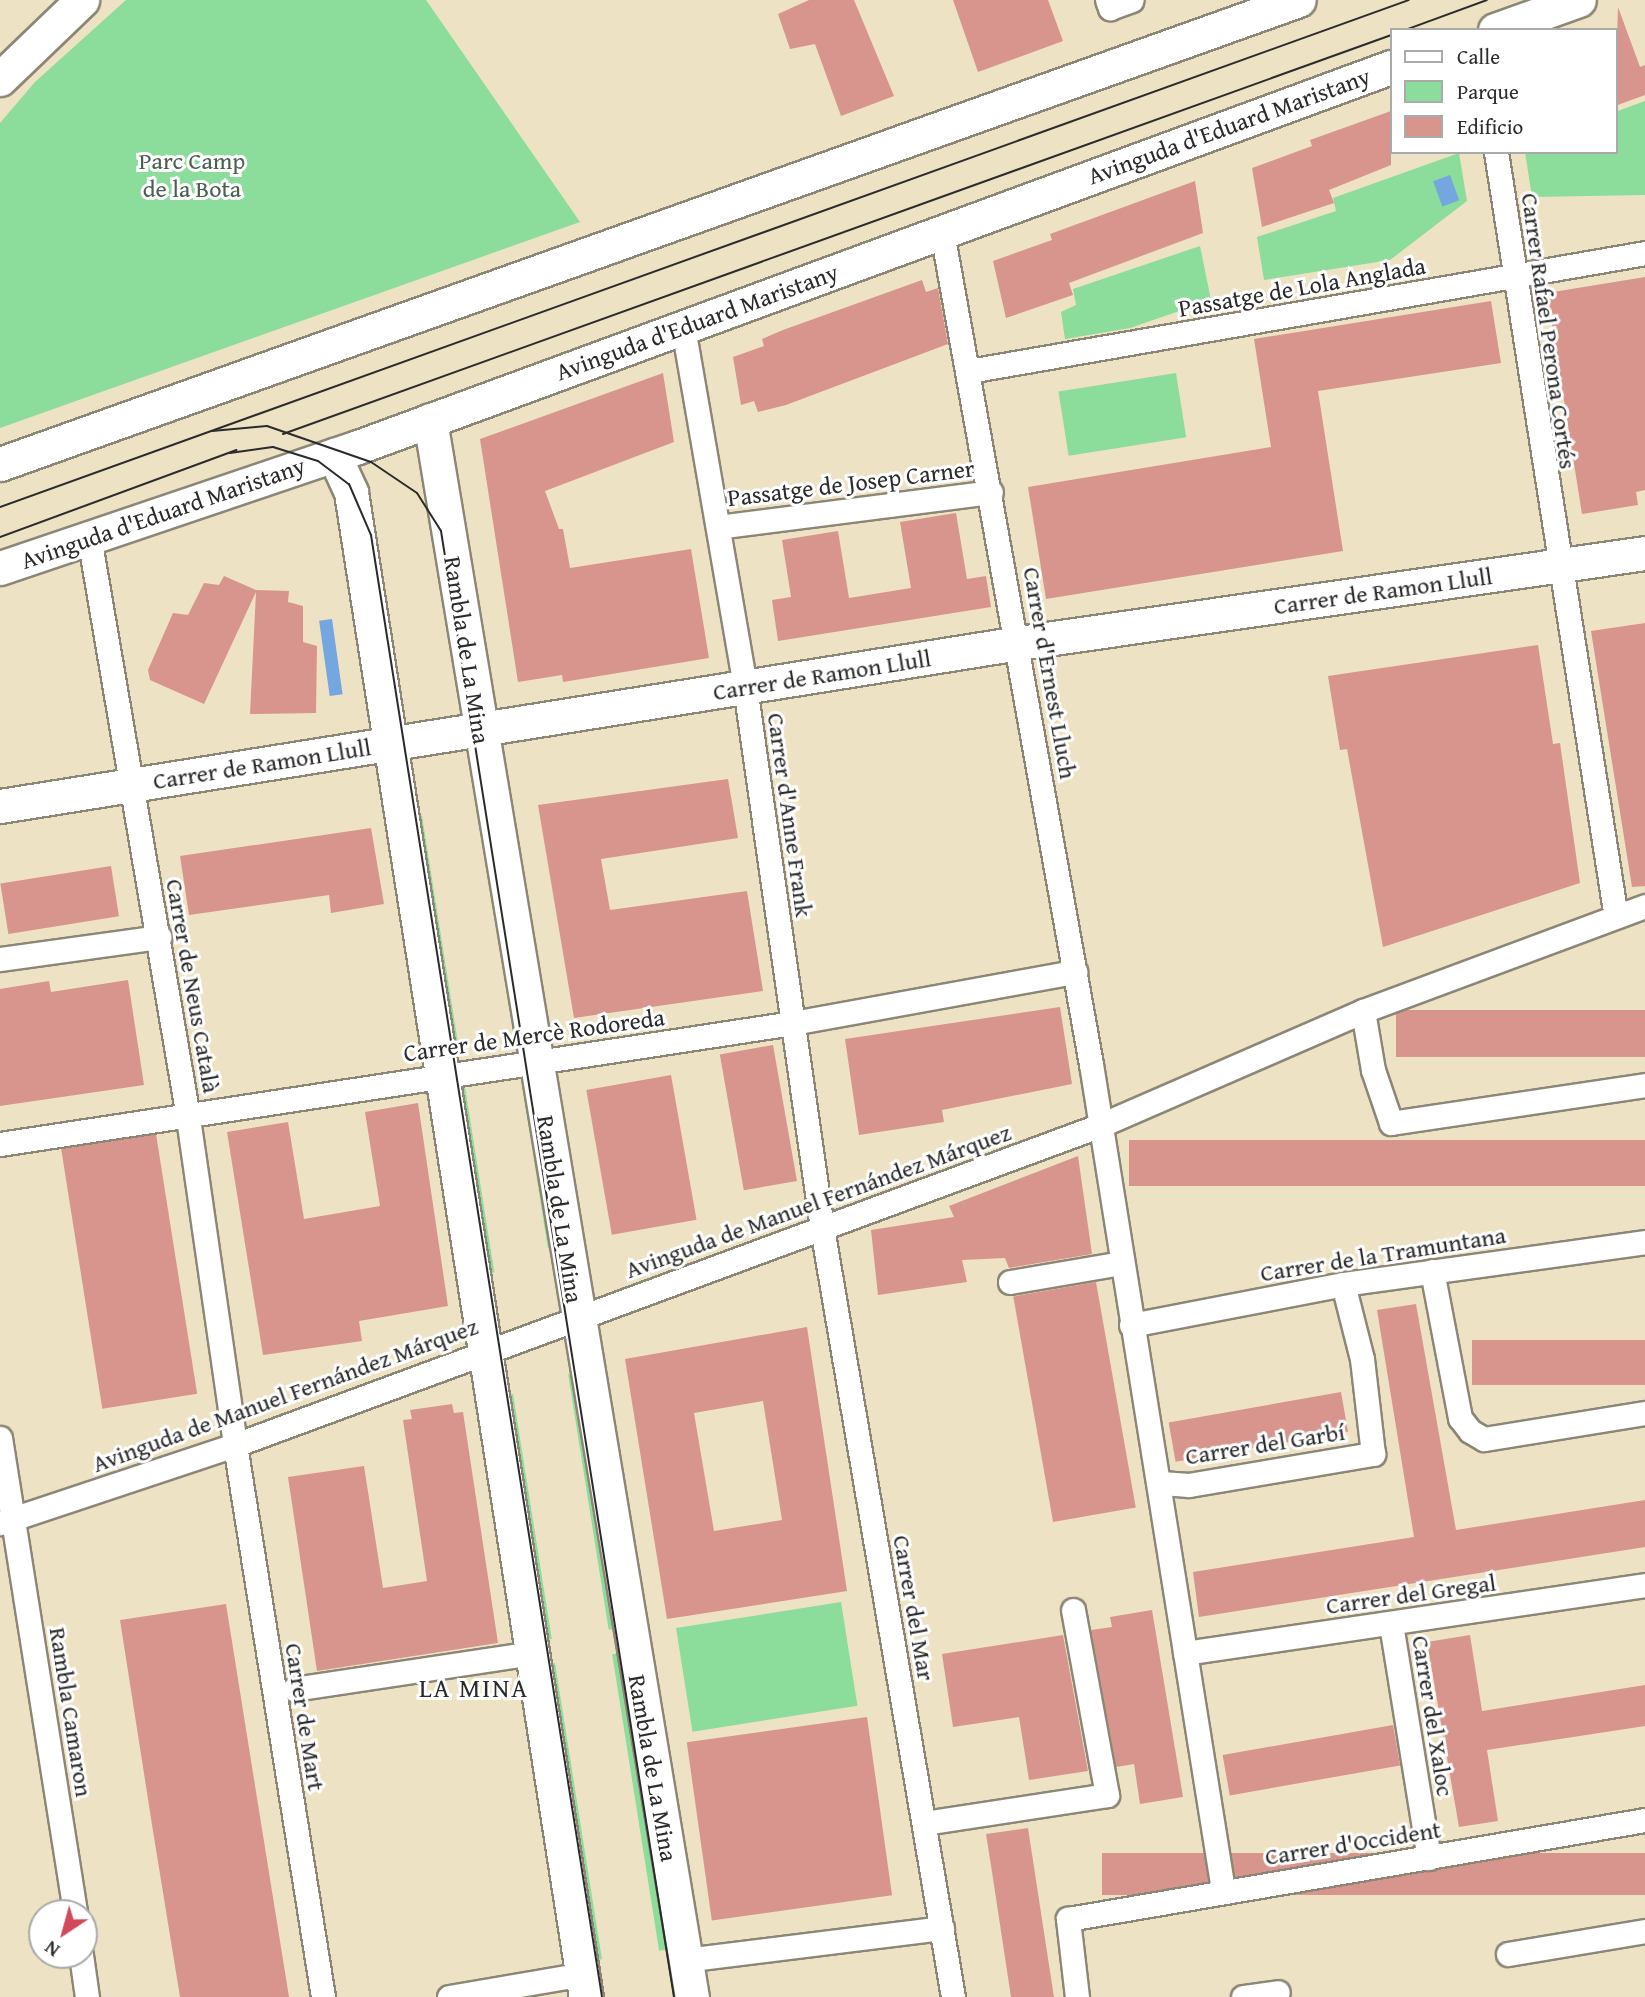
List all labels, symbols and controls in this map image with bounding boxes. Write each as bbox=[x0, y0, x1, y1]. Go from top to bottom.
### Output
legend bbox=[1390, 28, 1617, 154]
text: Calle bbox=[1457, 41, 1500, 72]
street label: Avinguda d'Eduard Maristany bbox=[1084, 61, 1374, 191]
text: Parque bbox=[1457, 76, 1519, 107]
text: Edificio bbox=[1457, 111, 1523, 142]
park label: Parc Camp de la Bota bbox=[139, 147, 245, 203]
street label: Carrer Rafael Perona Cortés bbox=[1515, 191, 1583, 471]
street label: Passatge de Lola Anglada bbox=[1176, 251, 1428, 323]
street label: Avinguda d'Eduard Maristany bbox=[552, 257, 842, 387]
street label: Avinguda d'Eduard Maristany bbox=[17, 451, 309, 575]
street label: Passatge de Josep Carner bbox=[726, 454, 976, 512]
street label: Rambla de La Mina bbox=[438, 554, 496, 746]
street label: Carrer de Ramon Llull bbox=[1272, 561, 1494, 621]
street label: Carrer d'Ernest Lluch bbox=[1017, 565, 1083, 781]
street label: Carrer de Ramon Llull bbox=[711, 644, 933, 706]
street label: Carrer d'Anne Frank bbox=[761, 711, 819, 919]
street label: Carrer de Ramon Llull bbox=[151, 733, 373, 795]
street label: Carrer de Neus Català bbox=[160, 877, 226, 1095]
street label: Carrer de Mercè Rodoreda bbox=[402, 1002, 666, 1068]
street label: Rambla de La Mina bbox=[531, 1113, 589, 1305]
street label: Avinguda de Manuel Fernández Márquez bbox=[621, 1118, 1015, 1284]
street label: Carrer de la Tramuntana bbox=[1258, 1220, 1508, 1288]
street label: Avinguda de Manuel Fernández Márquez bbox=[88, 1312, 482, 1478]
street label: Carrer del Garbí bbox=[1183, 1417, 1347, 1471]
street label: Carrer del Mar bbox=[887, 1533, 941, 1683]
street label: Carrer del Gregal bbox=[1324, 1568, 1498, 1620]
street label: Rambla Camaron bbox=[43, 1625, 99, 1799]
street label: Carrer del Xaloc bbox=[1406, 1634, 1460, 1798]
street label: Carrer de Mart bbox=[279, 1641, 331, 1793]
district label: LA MINA bbox=[420, 1672, 528, 1704]
street label: Rambla de La Mina bbox=[622, 1672, 684, 1864]
street label: Carrer d'Occident bbox=[1263, 1815, 1443, 1871]
north arrow bbox=[28, 1899, 98, 1969]
text: N bbox=[38, 1934, 65, 1964]

